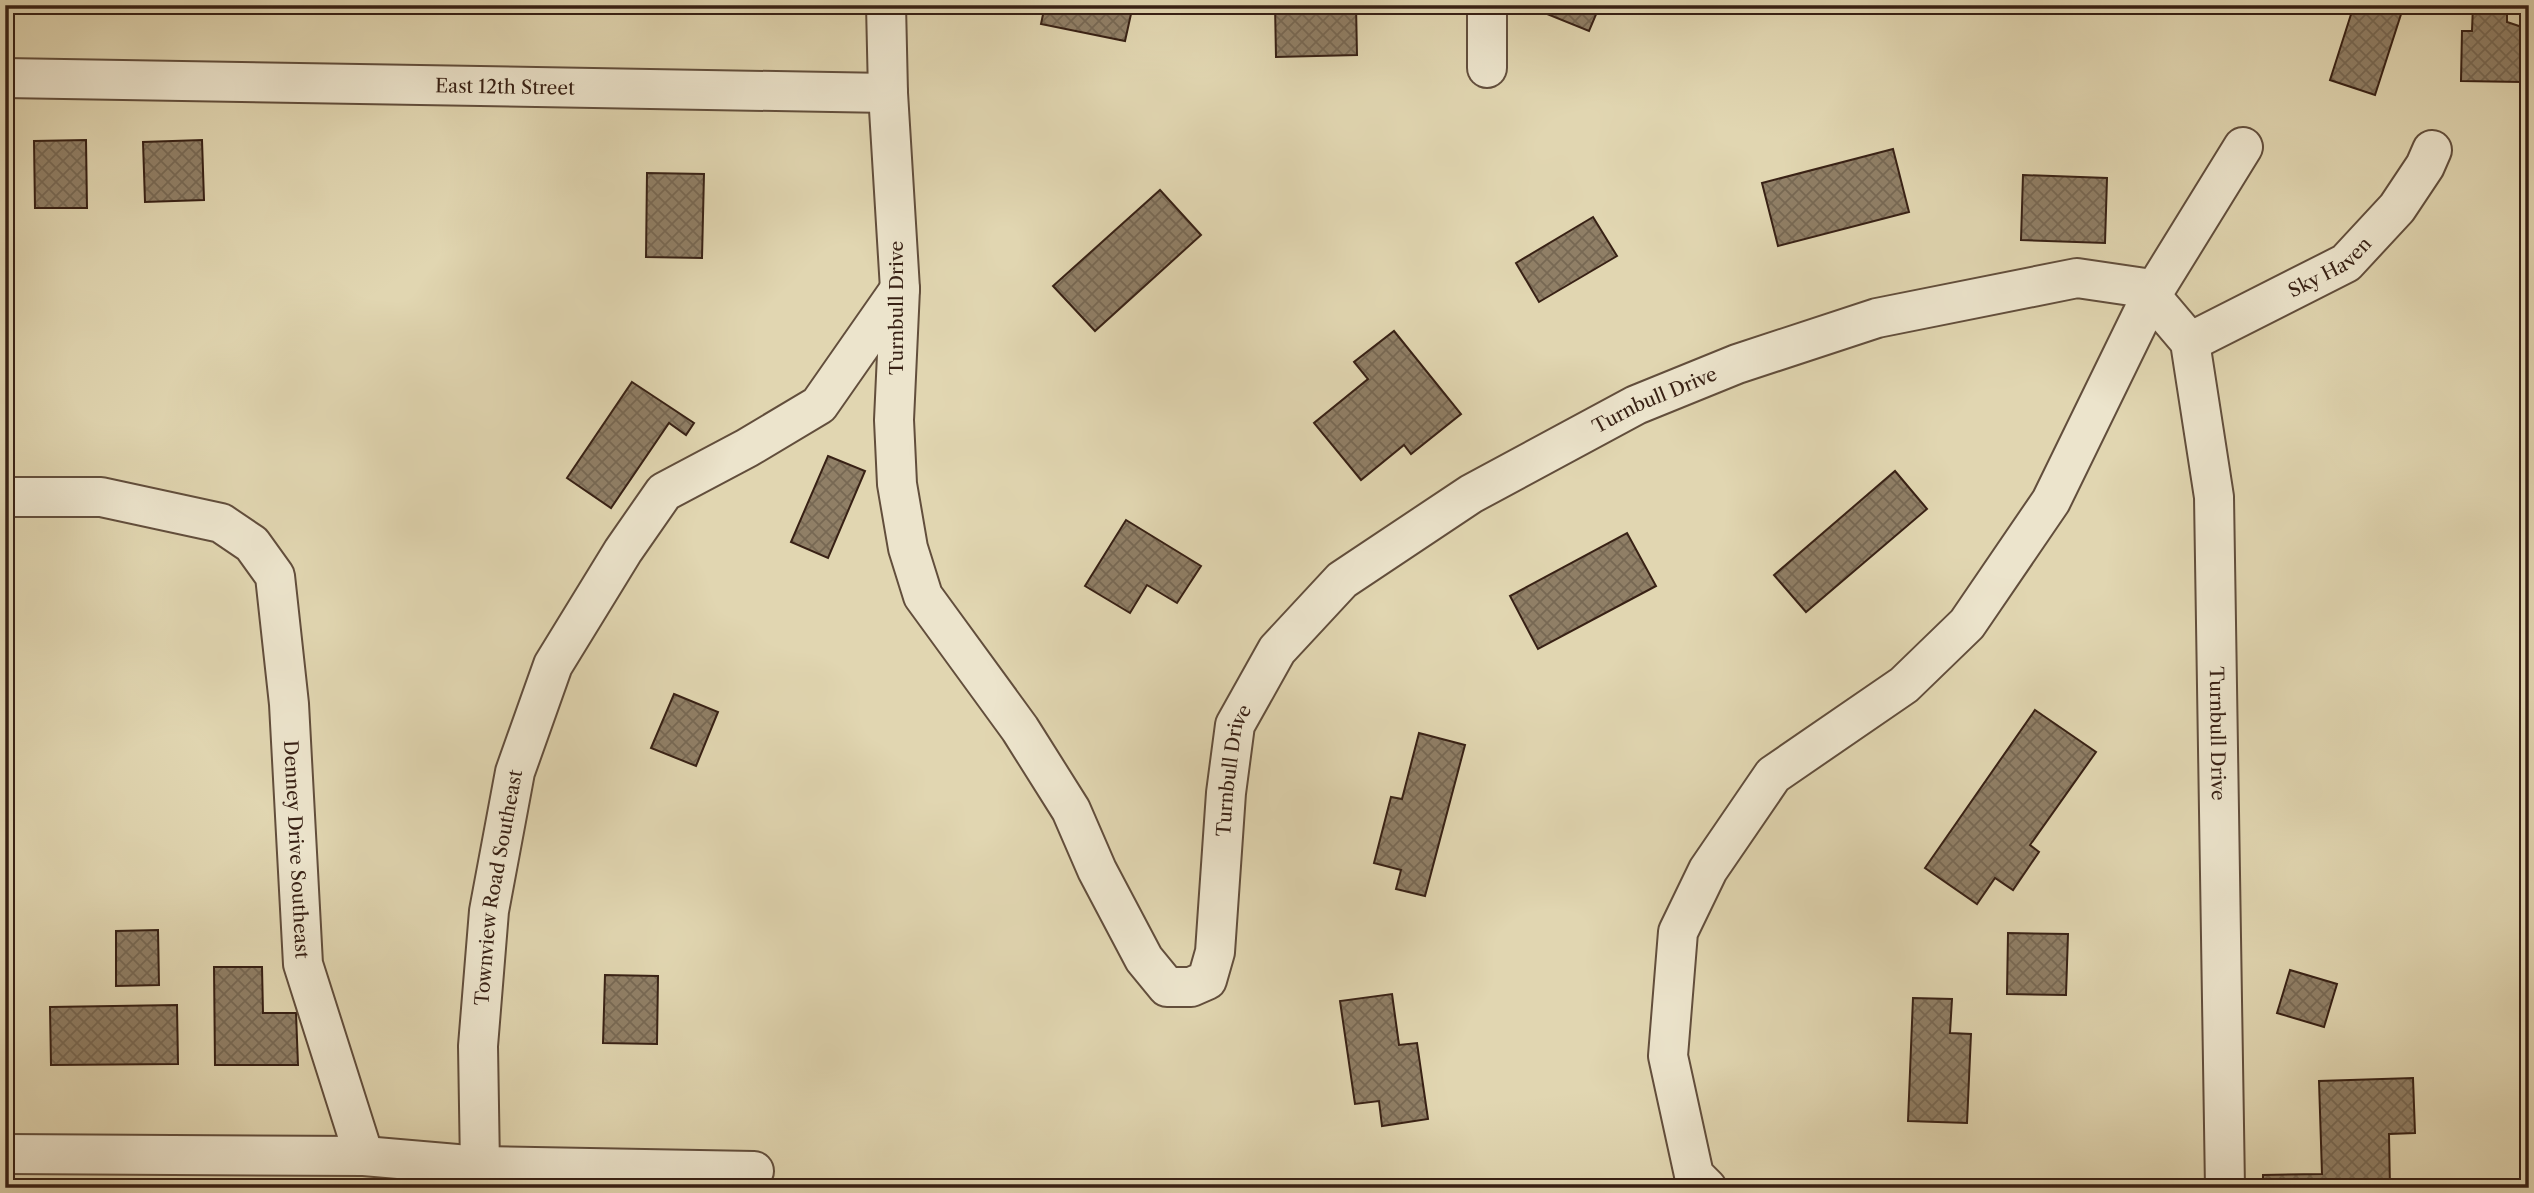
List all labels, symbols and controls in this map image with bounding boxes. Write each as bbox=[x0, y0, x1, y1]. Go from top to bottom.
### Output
street label: East 12th Street bbox=[435, 74, 575, 99]
street label: Sky Haven bbox=[2284, 232, 2376, 302]
street label: Turnbull Drive bbox=[885, 241, 908, 375]
street label: Turnbull Drive bbox=[1588, 362, 1720, 438]
street label: Turnbull Drive bbox=[2205, 666, 2230, 801]
street label: Turnbull Drive bbox=[1212, 700, 1256, 837]
street label: Denney Drive Southeast bbox=[279, 740, 314, 959]
street label: Townview Road Southeast bbox=[470, 767, 527, 1006]

